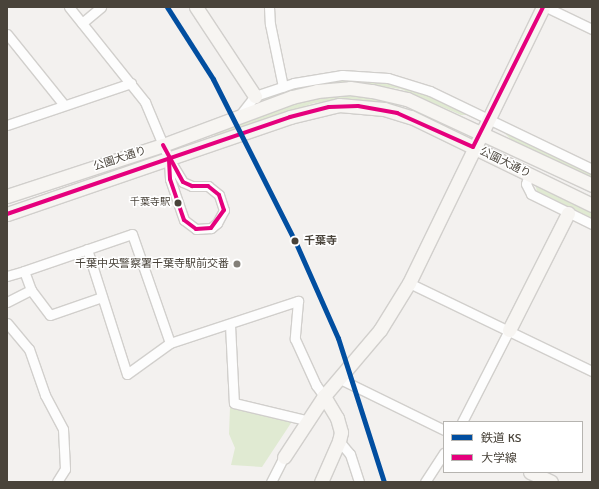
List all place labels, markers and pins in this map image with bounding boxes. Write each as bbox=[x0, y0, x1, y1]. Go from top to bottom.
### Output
place label: 千葉寺駅 bbox=[130, 197, 170, 209]
marker: 千葉寺駅 bbox=[173, 198, 183, 208]
marker: 千葉寺 bbox=[288, 234, 302, 248]
place label: 千葉寺 bbox=[304, 234, 337, 248]
place label: 千葉中央警察署千葉寺駅前交番 bbox=[75, 257, 229, 271]
marker: 千葉中央警察署千葉寺駅前交番 bbox=[232, 259, 242, 269]

